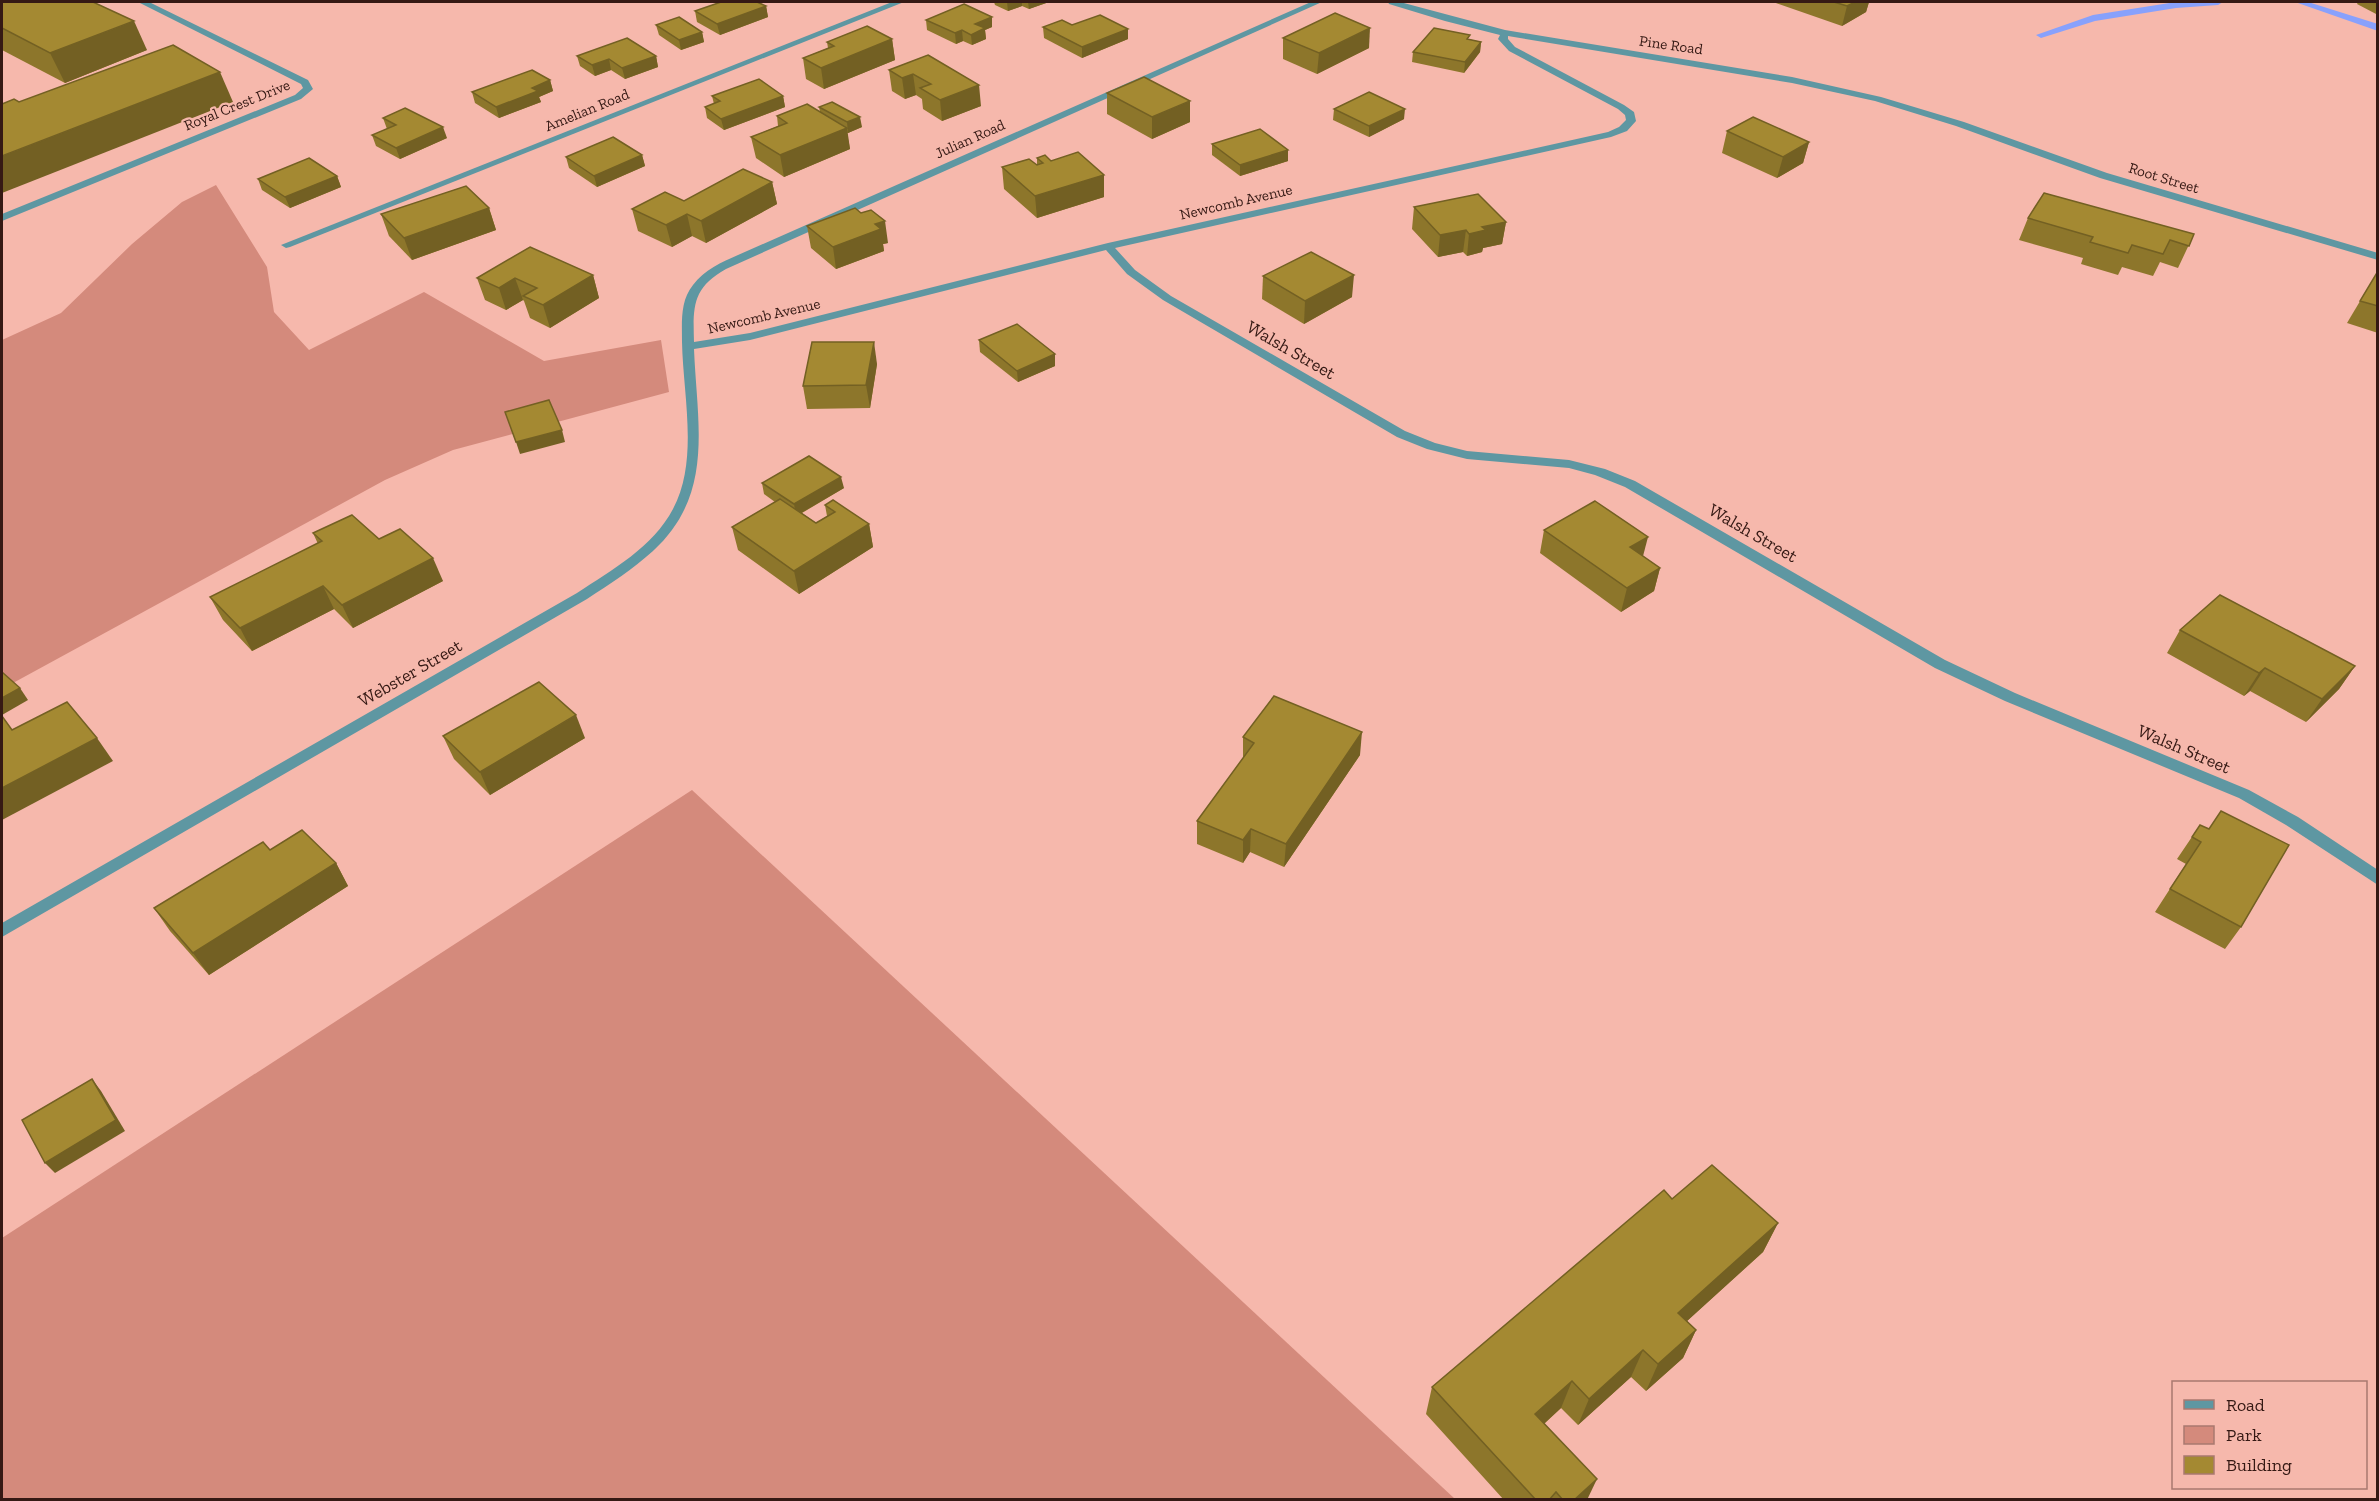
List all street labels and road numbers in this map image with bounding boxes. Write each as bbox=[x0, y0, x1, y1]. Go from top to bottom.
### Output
street label: Pine Road bbox=[1638, 32, 1705, 58]
street label: Royal Crest Drive bbox=[181, 76, 293, 134]
street label: Amelian Road bbox=[542, 85, 633, 135]
street label: Julian Road bbox=[932, 115, 1008, 162]
street label: Root Street bbox=[2126, 159, 2202, 197]
street label: Newcomb Avenue bbox=[1178, 180, 1294, 224]
street label: Newcomb Avenue bbox=[706, 294, 822, 338]
street label: Walsh Street bbox=[1243, 316, 1340, 384]
street label: Walsh Street bbox=[1705, 499, 1802, 567]
street label: Webster Street bbox=[354, 634, 466, 711]
street label: Walsh Street bbox=[2134, 720, 2234, 779]

